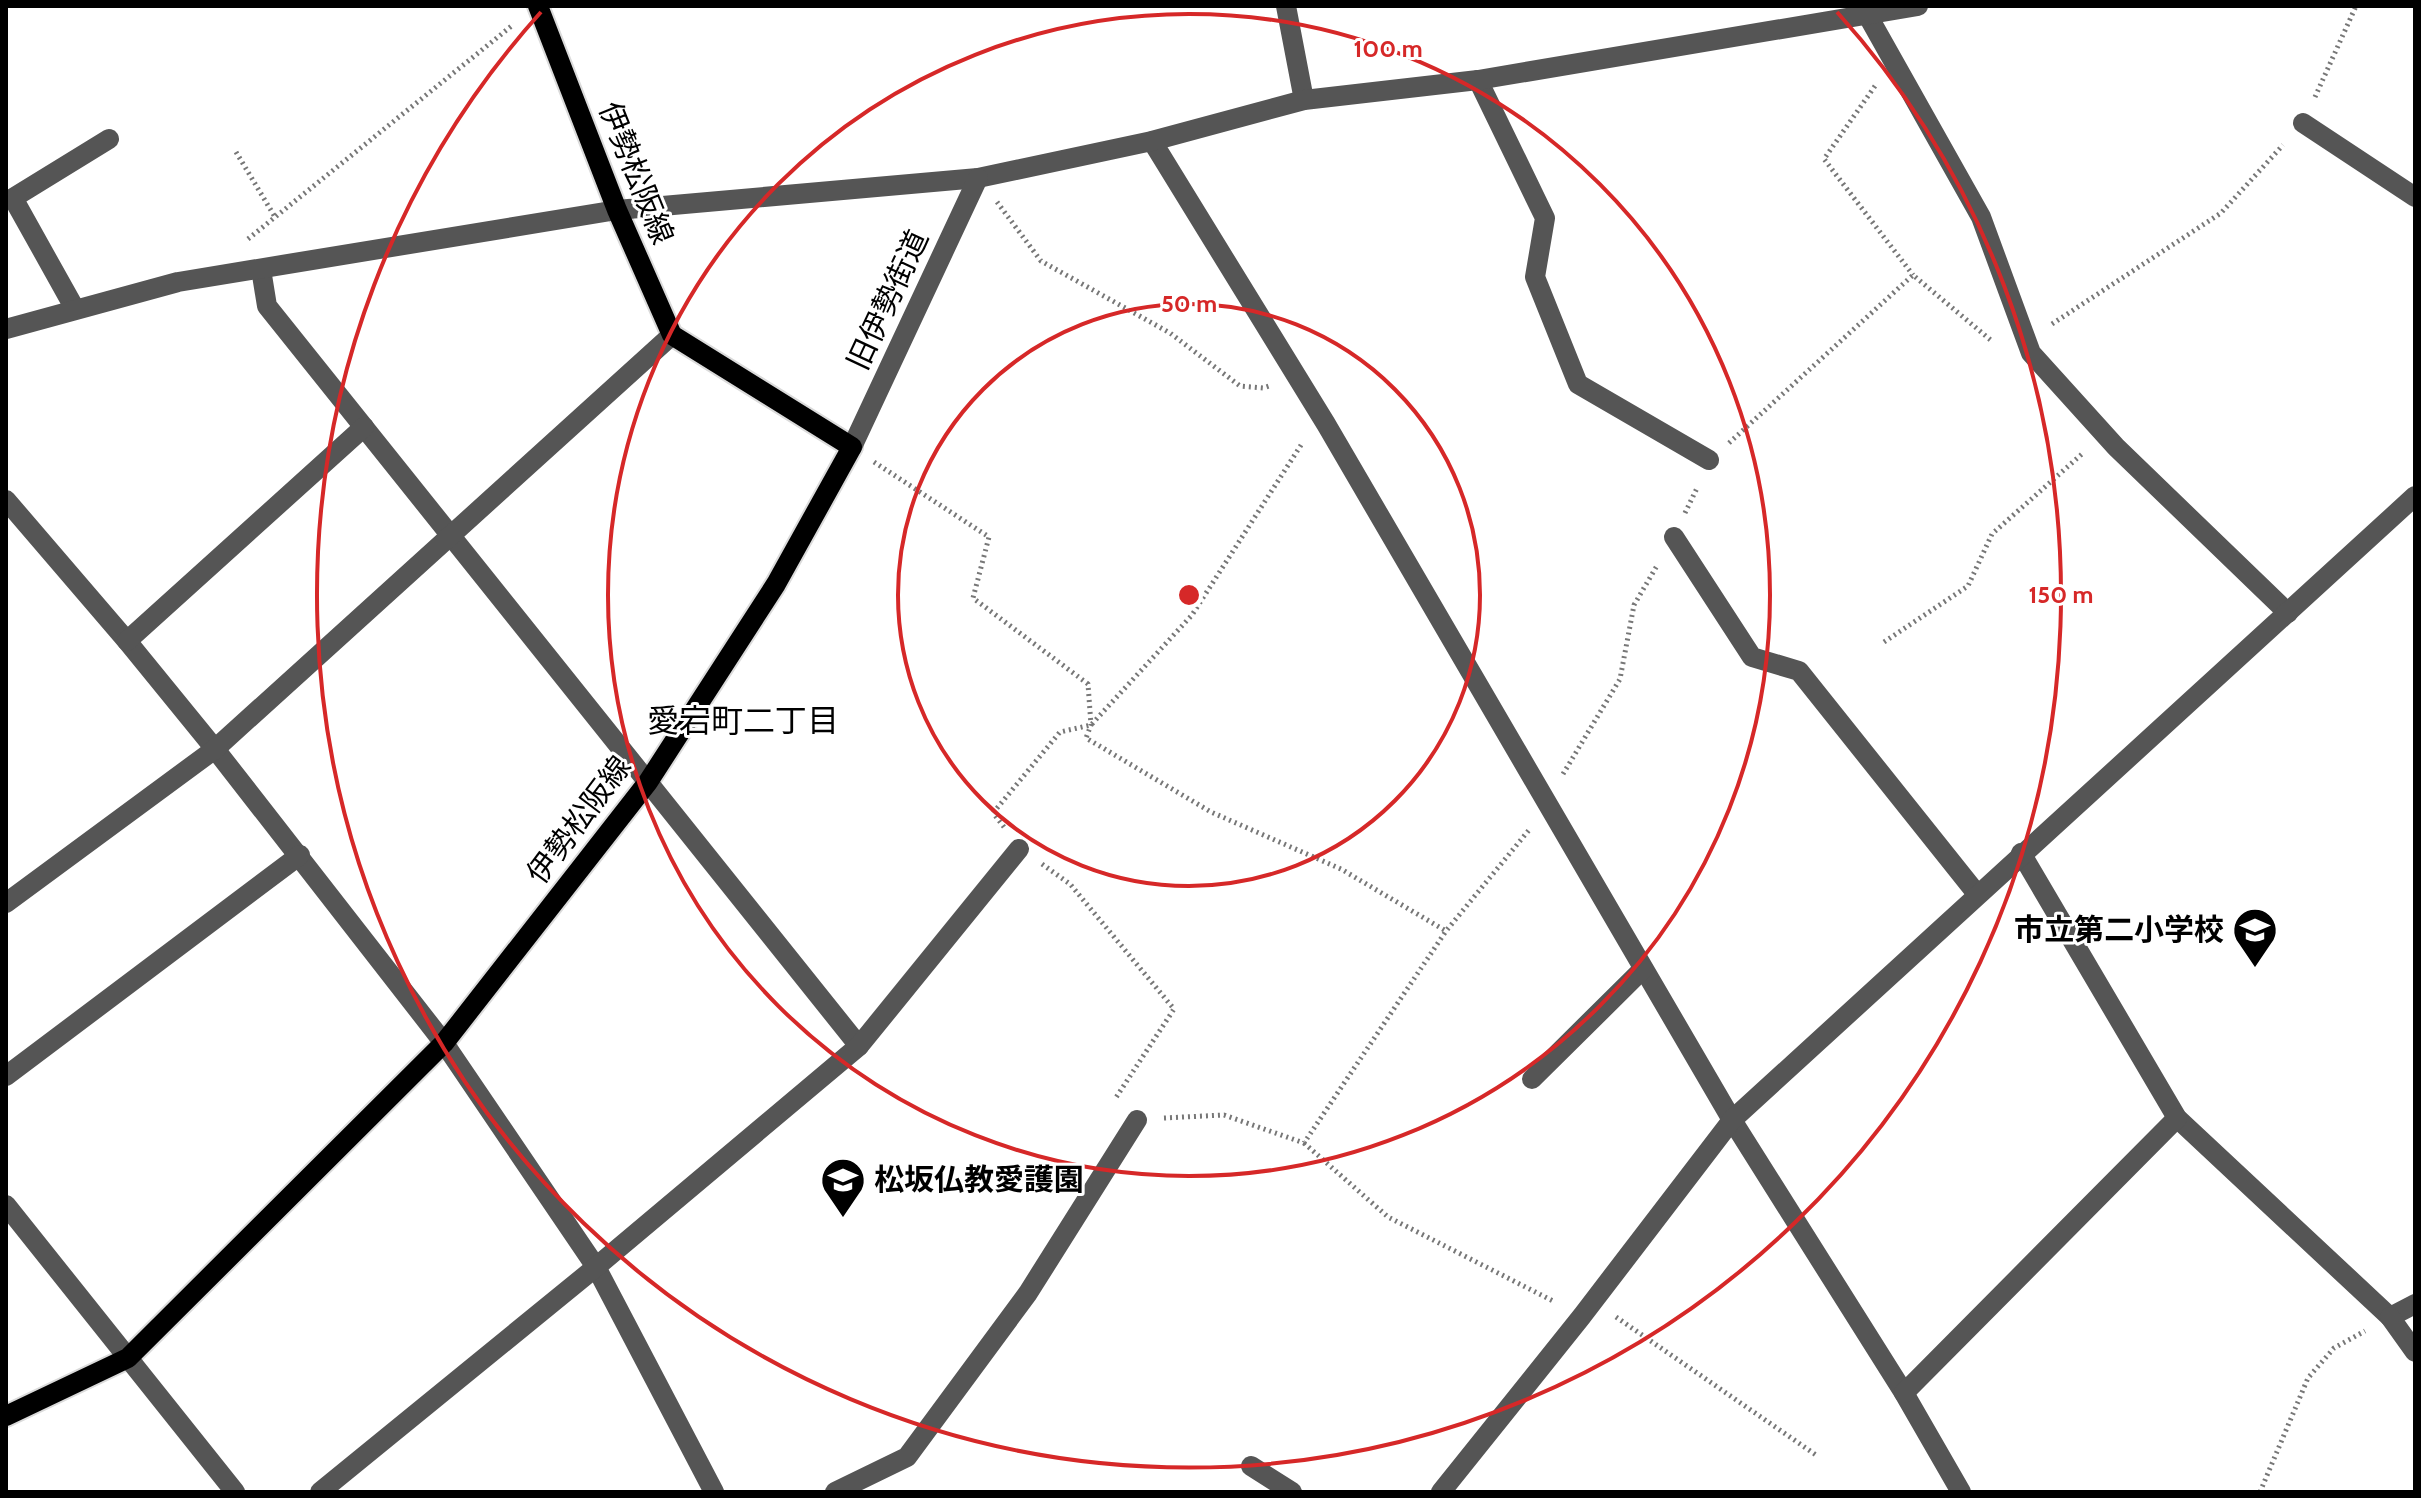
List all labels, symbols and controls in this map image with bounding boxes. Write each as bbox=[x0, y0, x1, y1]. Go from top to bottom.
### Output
text: 100 m bbox=[1353, 34, 1423, 63]
street label: 伊勢松阪線 bbox=[591, 96, 682, 249]
street label: 旧伊勢街道 bbox=[839, 224, 936, 376]
text: 50 m bbox=[1161, 289, 1217, 318]
text: 150 m bbox=[2029, 580, 2093, 609]
centre of rings bbox=[1175, 581, 1203, 609]
district label: 愛宕町二丁目 bbox=[647, 701, 839, 740]
street label: 伊勢松阪線 bbox=[519, 749, 639, 891]
school or university icon: 市立第二小学校 bbox=[2231, 906, 2279, 969]
place label: 市立第二小学校 bbox=[2014, 911, 2224, 948]
school or university icon: 松坂仏教愛護園 bbox=[819, 1156, 867, 1219]
place label: 松坂仏教愛護園 bbox=[874, 1161, 1084, 1198]

